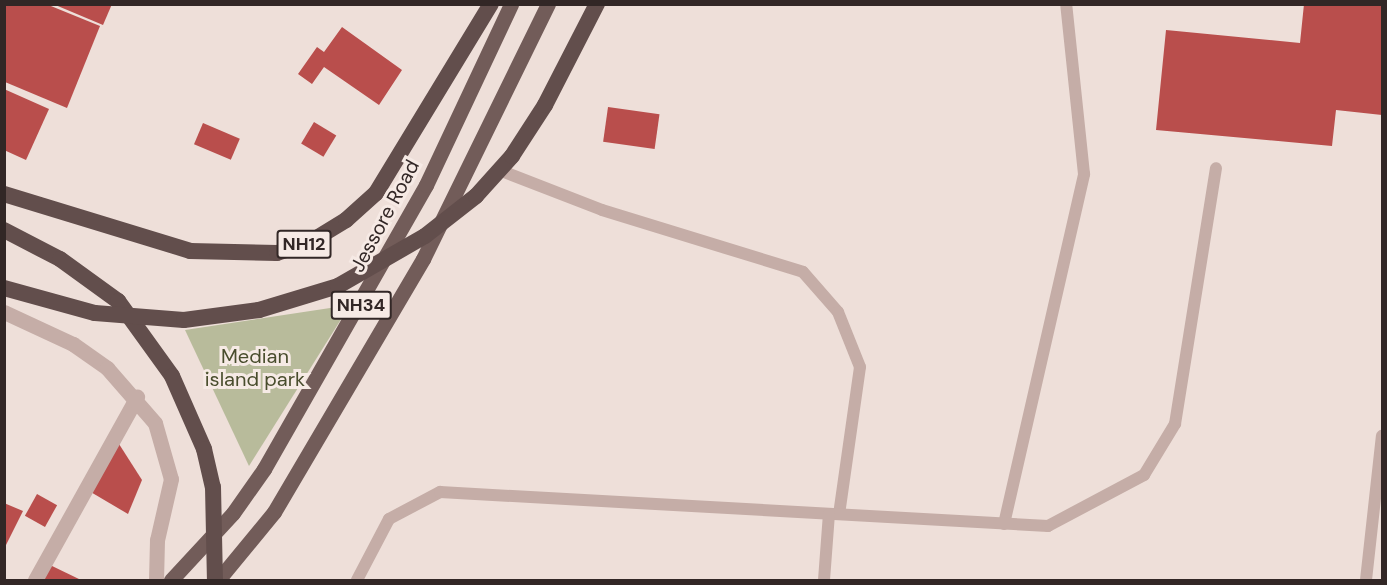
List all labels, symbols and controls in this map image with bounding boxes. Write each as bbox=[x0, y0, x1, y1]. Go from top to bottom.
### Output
street label: Jessore Road bbox=[345, 156, 425, 276]
road number: NH12 bbox=[276, 229, 332, 259]
road number: NH34 bbox=[330, 290, 392, 320]
park label: Median island park bbox=[205, 344, 305, 391]

